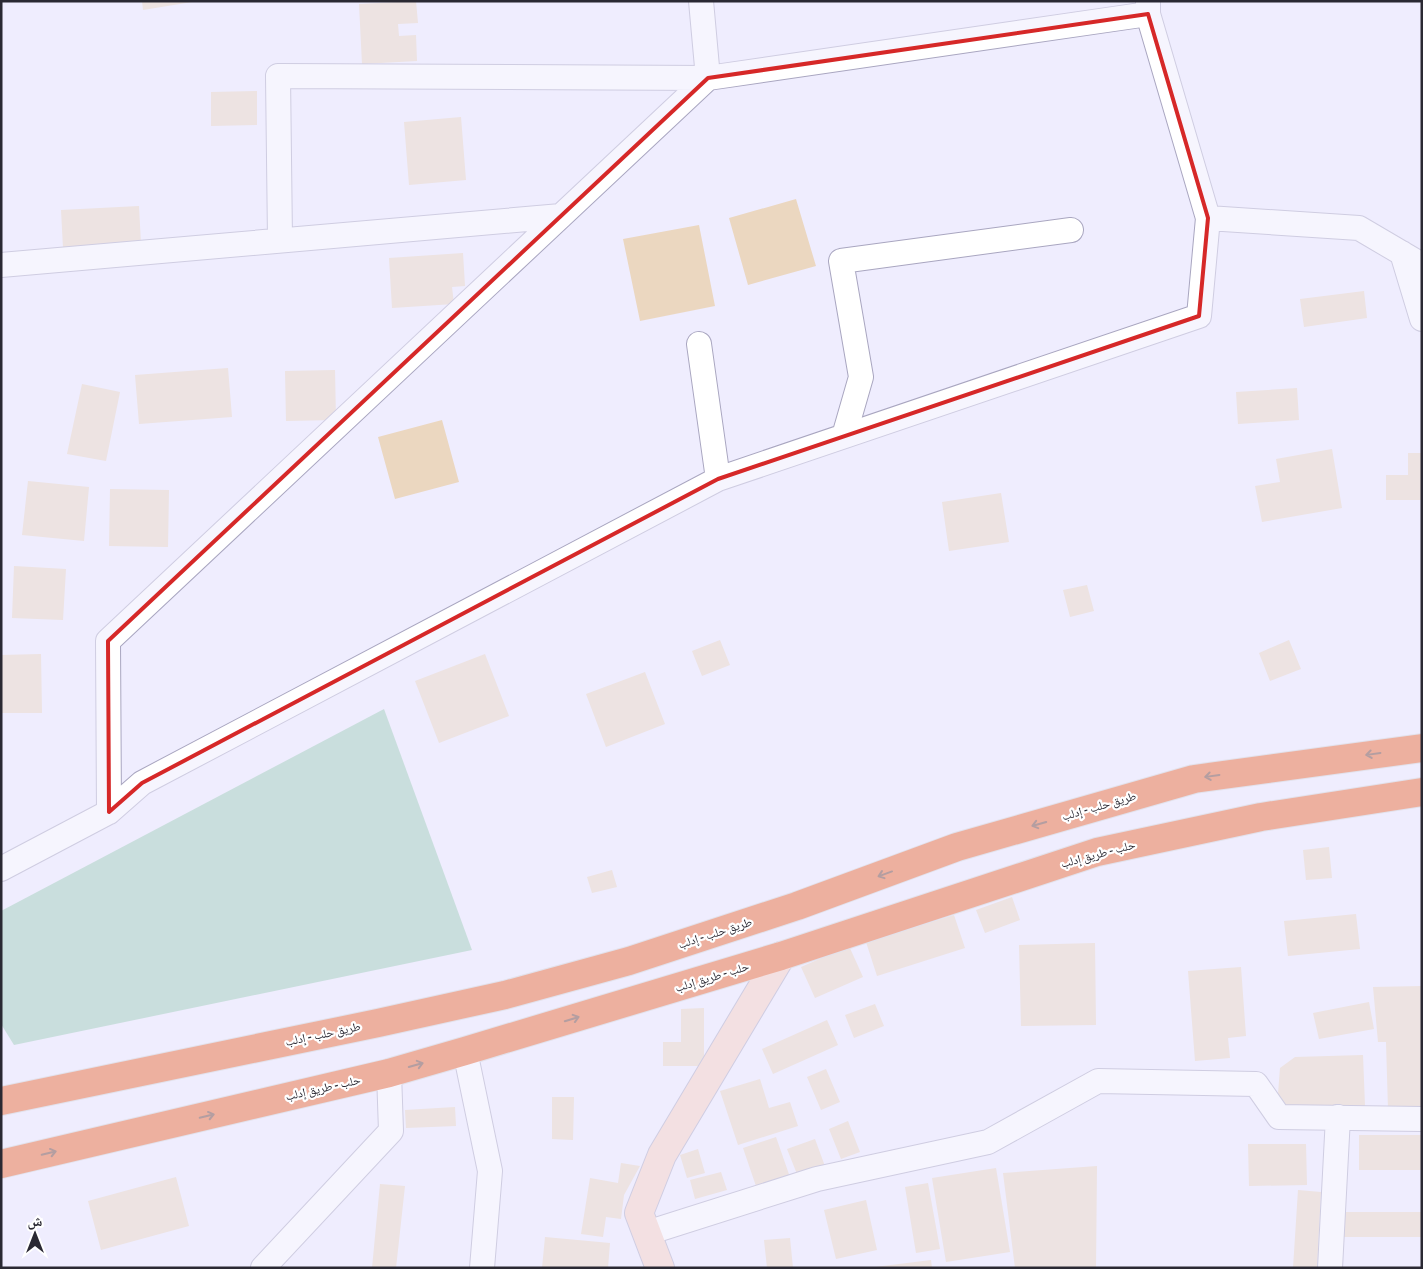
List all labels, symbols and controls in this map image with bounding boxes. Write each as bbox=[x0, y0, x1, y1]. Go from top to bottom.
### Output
one-way arrow bbox=[1366, 749, 1382, 759]
one-way arrow bbox=[1205, 771, 1221, 781]
street label: طريق حلب - إدلب bbox=[1060, 788, 1138, 824]
one-way arrow bbox=[1031, 819, 1047, 829]
street label: حلب - طريق إدلب bbox=[1059, 836, 1137, 872]
one-way arrow bbox=[877, 870, 893, 879]
street label: طريق حلب - إدلب bbox=[676, 914, 754, 952]
street label: حلب - طريق إدلب bbox=[673, 958, 751, 996]
one-way arrow bbox=[563, 1014, 579, 1024]
street label: طريق حلب - إدلب bbox=[284, 1018, 362, 1050]
one-way arrow bbox=[407, 1060, 423, 1070]
street label: حلب - طريق إدلب bbox=[284, 1072, 362, 1104]
one-way arrow bbox=[198, 1111, 214, 1120]
one-way arrow bbox=[40, 1148, 56, 1157]
north arrow bbox=[10, 1209, 60, 1259]
text: ش bbox=[28, 1212, 43, 1230]

